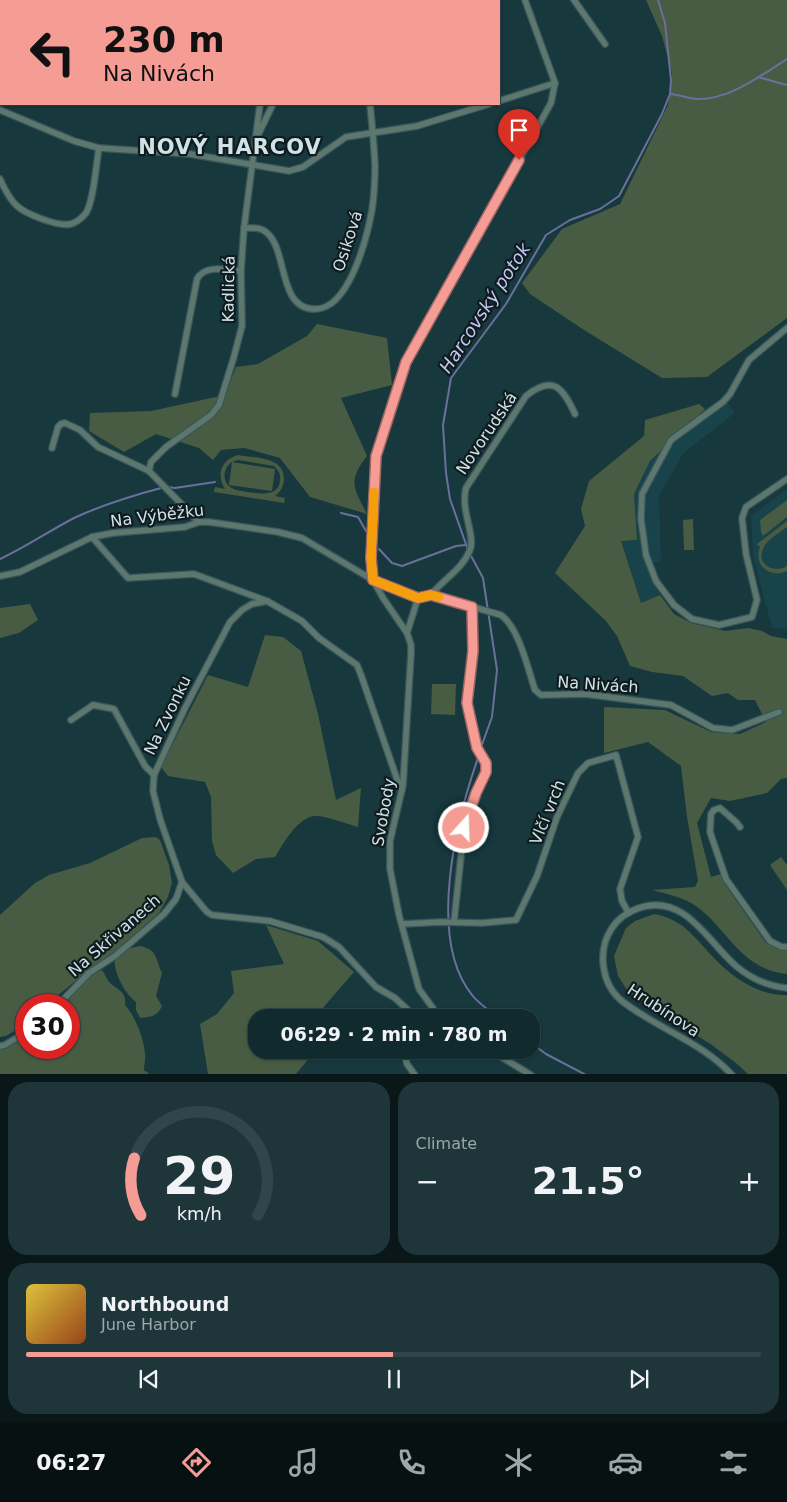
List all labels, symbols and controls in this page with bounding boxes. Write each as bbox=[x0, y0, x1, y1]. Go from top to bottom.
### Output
icon: left bbox=[20, 20, 85, 85]
text: 230 m bbox=[103, 20, 225, 60]
text: Na Nivách bbox=[103, 61, 215, 86]
pin bbox=[498, 109, 540, 160]
icon: arrive bbox=[505, 116, 533, 144]
district label: NOVÝ HARCOV bbox=[138, 134, 322, 159]
street label: Osiková bbox=[329, 208, 366, 274]
water label: Harcovský potok bbox=[435, 238, 535, 377]
street label: Kadlická bbox=[218, 256, 239, 322]
street label: Novorudská bbox=[452, 389, 521, 478]
street label: Na Výběžku bbox=[109, 500, 205, 531]
street label: Na Zvonku bbox=[140, 672, 195, 758]
street label: Na Nivách bbox=[557, 672, 639, 697]
street label: Svobody bbox=[368, 776, 399, 848]
street label: Vlčí vrch bbox=[526, 777, 569, 847]
position arrow bbox=[437, 801, 489, 853]
street label: Na Skřivanech bbox=[65, 890, 164, 980]
street label: Hrubínova bbox=[624, 980, 704, 1041]
speed limit sign: 30 bbox=[15, 994, 80, 1059]
text: 06:29 · 2 min · 780 m bbox=[280, 1023, 508, 1045]
text: Climate bbox=[416, 1134, 477, 1153]
text: 29 bbox=[163, 1146, 235, 1206]
text: 21.5° bbox=[532, 1159, 645, 1203]
text: − bbox=[416, 1165, 439, 1198]
text: + bbox=[738, 1165, 761, 1198]
text: km/h bbox=[176, 1203, 221, 1224]
text: Northbound bbox=[101, 1293, 229, 1315]
text: June Harbor bbox=[101, 1315, 196, 1334]
icon: previous bbox=[135, 1365, 163, 1393]
icon: pause bbox=[380, 1365, 408, 1393]
icon: next bbox=[625, 1365, 653, 1393]
icon: directions bbox=[179, 1445, 214, 1480]
icon: music bbox=[286, 1445, 321, 1480]
icon: phone bbox=[394, 1445, 429, 1480]
icon: climate bbox=[501, 1445, 536, 1480]
icon: car bbox=[608, 1445, 643, 1480]
icon: filters bbox=[716, 1445, 751, 1480]
text: 06:27 bbox=[36, 1450, 106, 1475]

